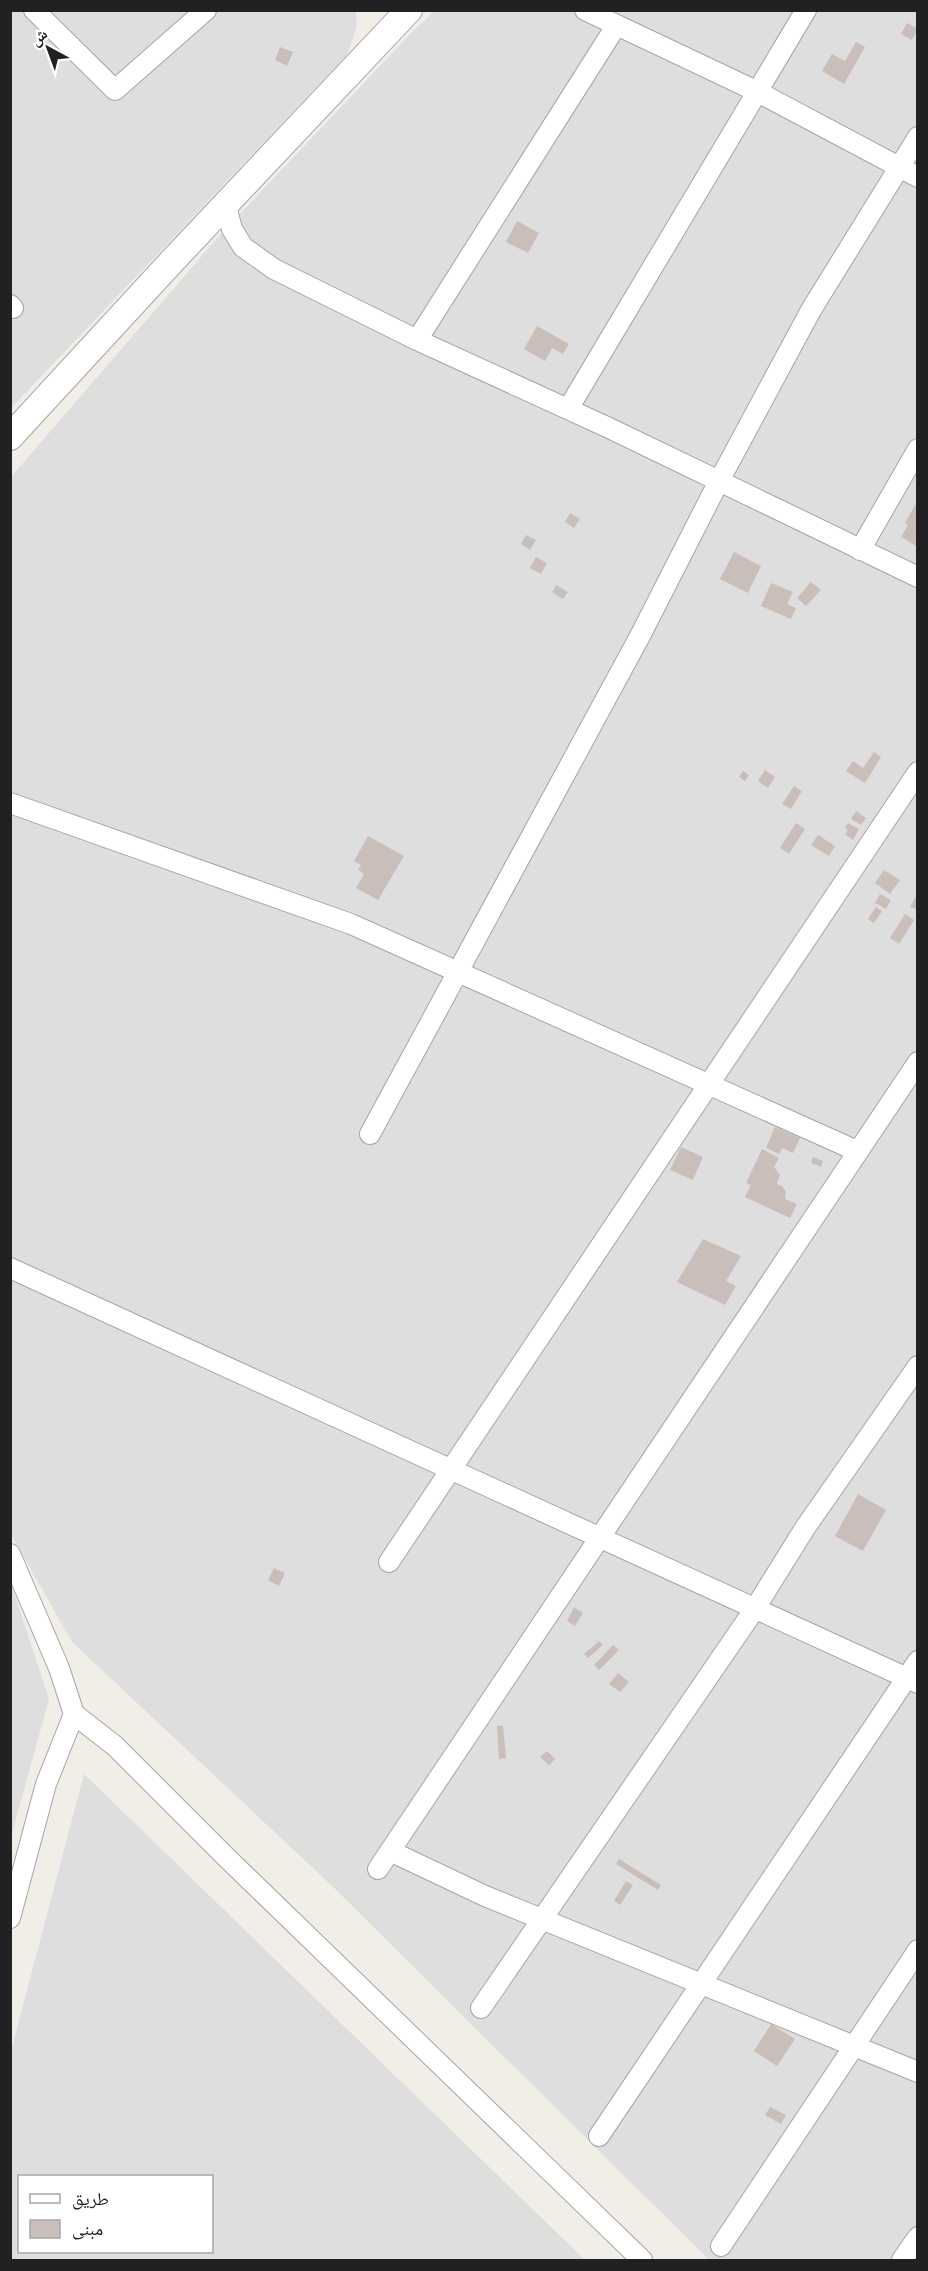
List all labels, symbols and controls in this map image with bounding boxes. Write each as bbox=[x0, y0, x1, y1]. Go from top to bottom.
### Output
north arrow bbox=[18, 18, 78, 78]
text: ش bbox=[25, 24, 51, 50]
legend bbox=[18, 2175, 213, 2253]
text: طريق bbox=[72, 2187, 109, 2210]
text: مبنى bbox=[72, 2217, 103, 2240]

